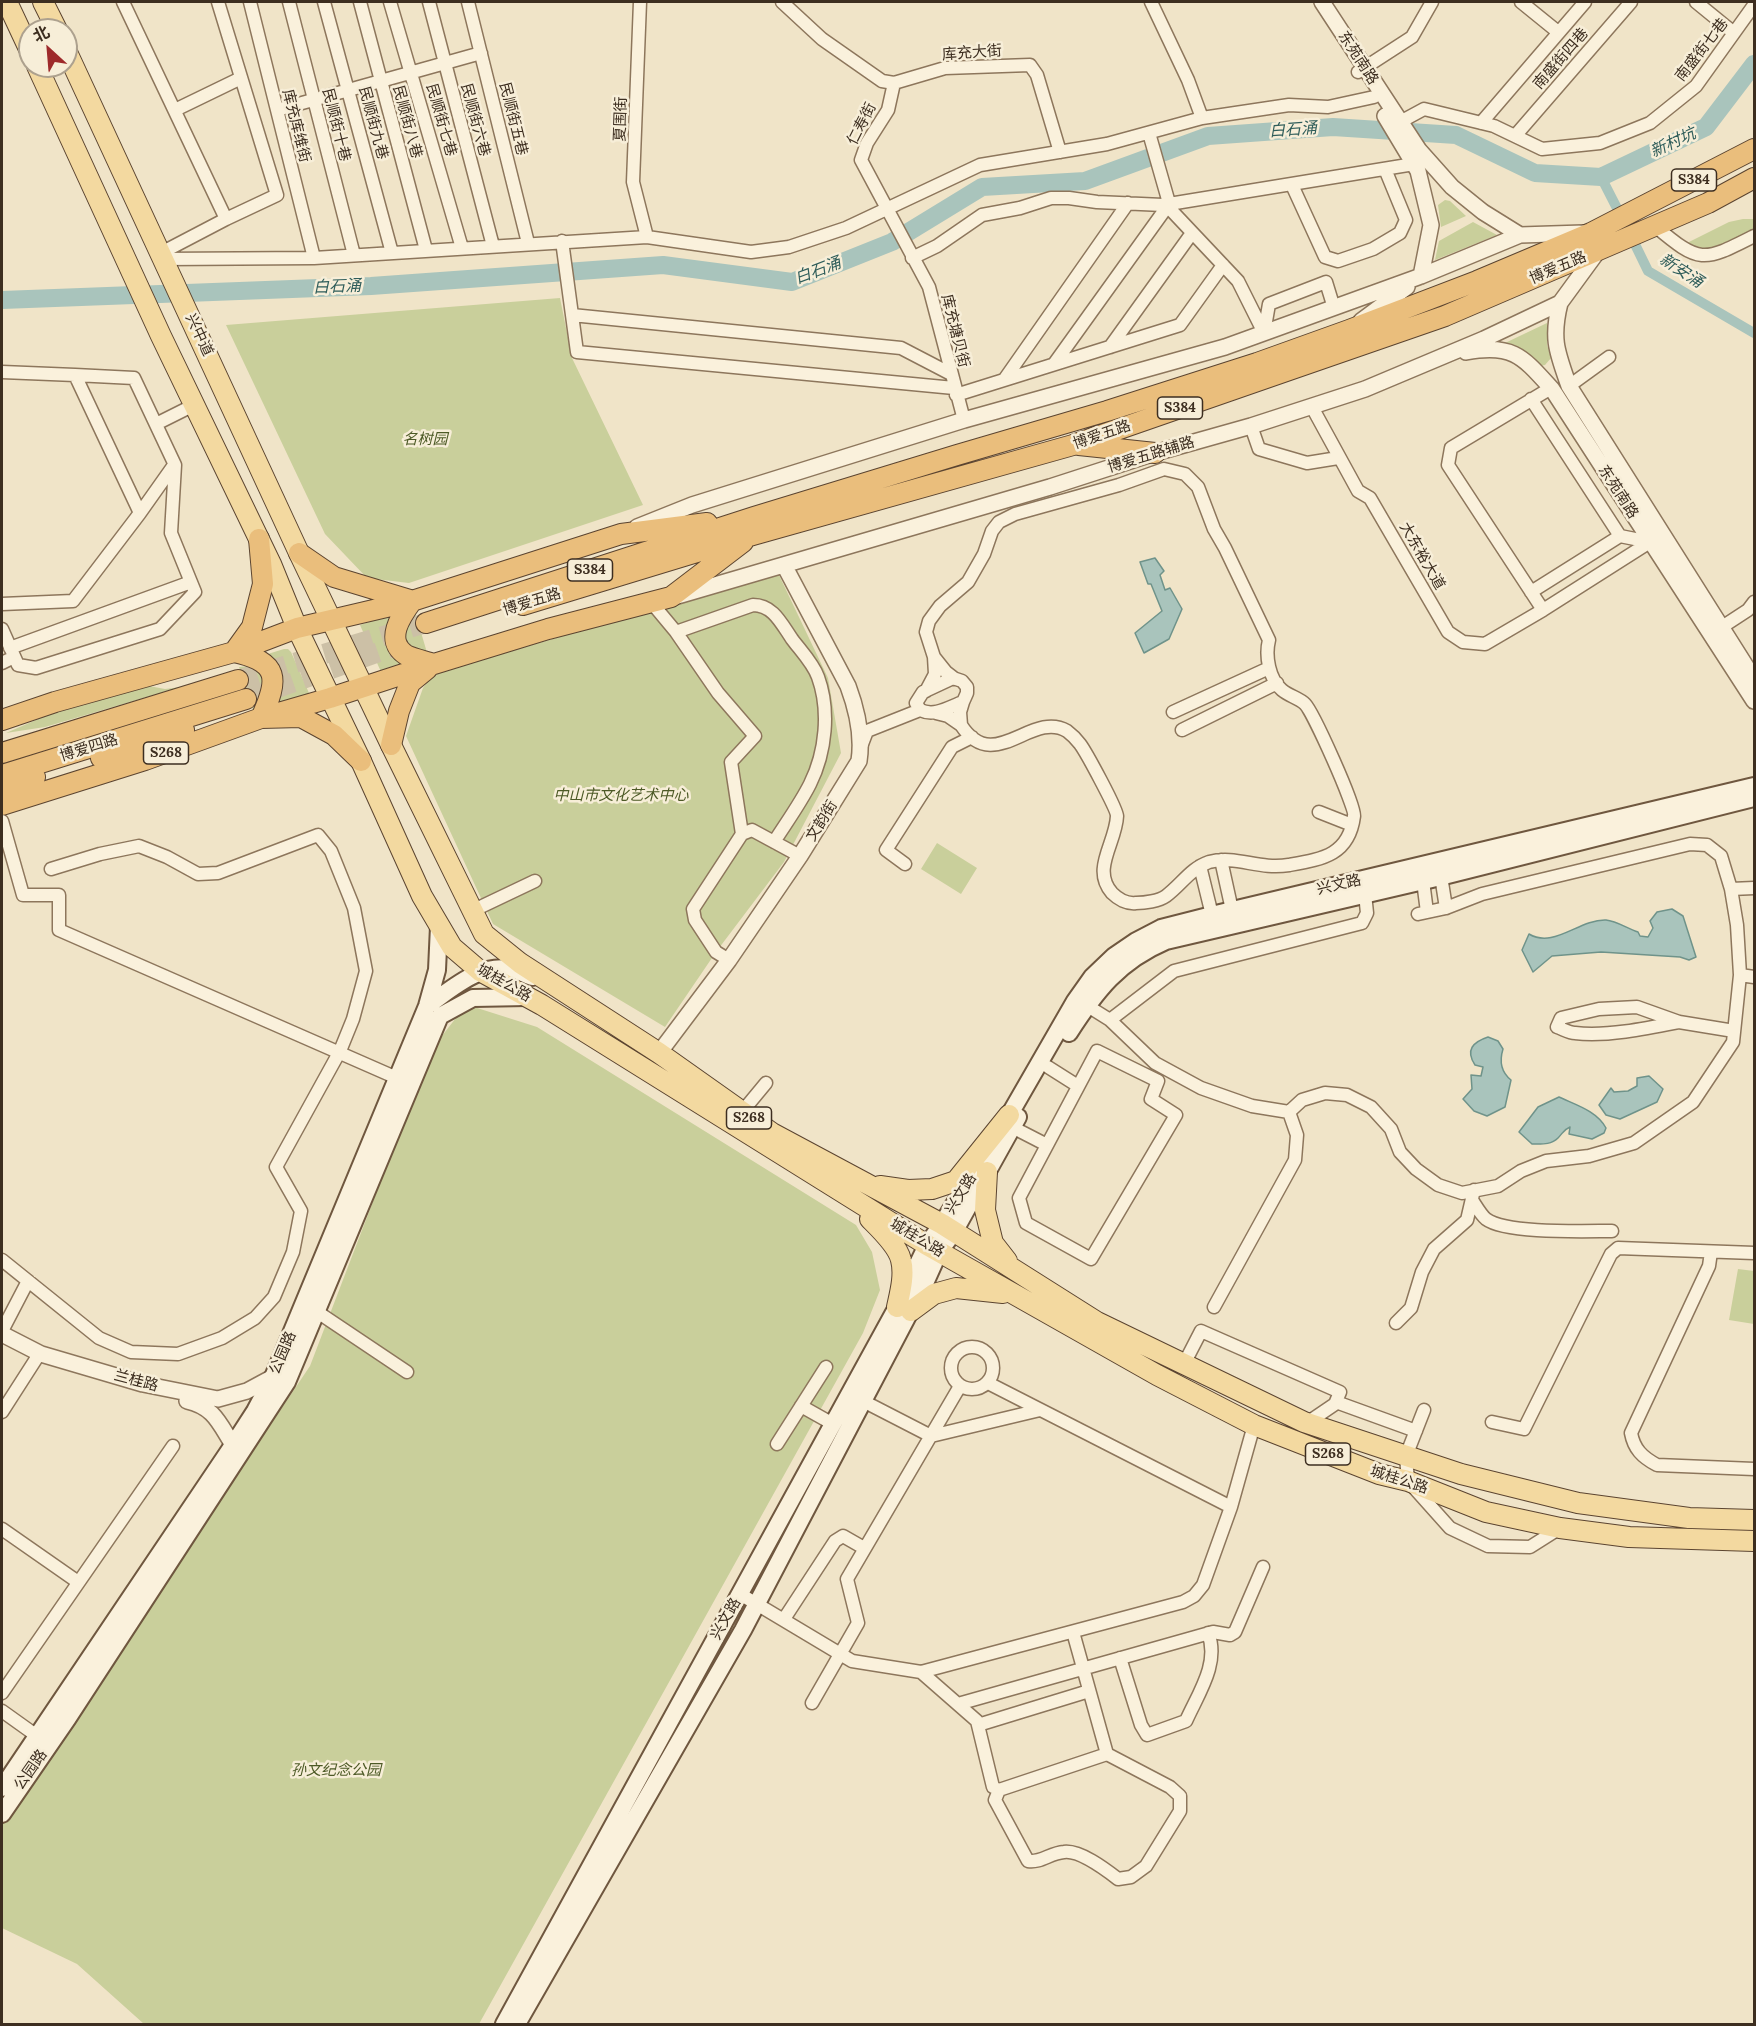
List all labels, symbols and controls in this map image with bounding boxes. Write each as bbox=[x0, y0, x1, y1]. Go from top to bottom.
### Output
street label: 南盛街七巷 bbox=[1672, 15, 1732, 85]
north arrow bbox=[18, 18, 78, 78]
text: 北 bbox=[29, 21, 53, 46]
street label: 南盛街四巷 bbox=[1530, 25, 1592, 93]
street label: 东苑南路 bbox=[1334, 28, 1382, 88]
street label: 库充大街 bbox=[941, 42, 1003, 64]
street label: 民顺街五巷 bbox=[495, 80, 531, 158]
street label: 民顺街七巷 bbox=[422, 81, 460, 159]
street label: 民顺街六巷 bbox=[457, 81, 493, 159]
street label: 民顺街八巷 bbox=[389, 83, 425, 161]
street label: 民顺街九巷 bbox=[355, 84, 391, 162]
street label: 民顺街十巷 bbox=[318, 86, 354, 164]
street label: 库充库维街 bbox=[278, 87, 314, 165]
street label: 夏围街 bbox=[611, 96, 631, 142]
street label: 仁寿街 bbox=[844, 100, 880, 148]
water label: 白石涌 bbox=[1268, 119, 1318, 141]
water label: 新村坑 bbox=[1647, 124, 1699, 162]
road number: S384 bbox=[1672, 169, 1716, 191]
street label: 博爱五路 bbox=[1527, 248, 1589, 288]
water label: 新安涌 bbox=[1656, 250, 1706, 292]
water label: 白石涌 bbox=[792, 253, 844, 289]
water label: 白石涌 bbox=[313, 277, 361, 297]
street label: 库充塘贝街 bbox=[937, 292, 973, 370]
street label: 兴中道 bbox=[181, 311, 217, 359]
road number: S384 bbox=[1158, 397, 1202, 419]
street label: 博爱五路 bbox=[1071, 417, 1133, 453]
park label: 名树园 bbox=[403, 431, 447, 449]
street label: 博爱五路辅路 bbox=[1105, 433, 1197, 477]
street label: 东苑南路 bbox=[1594, 462, 1642, 522]
street label: 大东裕大道 bbox=[1395, 519, 1449, 593]
road number: S384 bbox=[568, 559, 612, 581]
street label: 博爱五路 bbox=[501, 585, 563, 619]
street label: 博爱四路 bbox=[58, 731, 120, 765]
road number: S268 bbox=[144, 742, 188, 764]
park label: 中山市文化艺术中心 bbox=[554, 787, 688, 805]
street label: 文韵街 bbox=[802, 797, 842, 845]
street label: 兴文路 bbox=[1315, 871, 1363, 899]
street label: 城桂公路 bbox=[474, 960, 534, 1006]
road number: S268 bbox=[726, 1107, 771, 1129]
street label: 兴文路 bbox=[941, 1170, 981, 1218]
street label: 城桂公路 bbox=[887, 1215, 947, 1261]
street label: 公园路 bbox=[266, 1329, 300, 1377]
street label: 兰桂路 bbox=[112, 1366, 160, 1396]
road number: S268 bbox=[1306, 1443, 1350, 1465]
street label: 城桂公路 bbox=[1368, 1462, 1430, 1498]
street label: 兴文路 bbox=[707, 1595, 745, 1643]
street label: 公园路 bbox=[11, 1746, 51, 1794]
park label: 孙文纪念公园 bbox=[291, 1762, 381, 1780]

